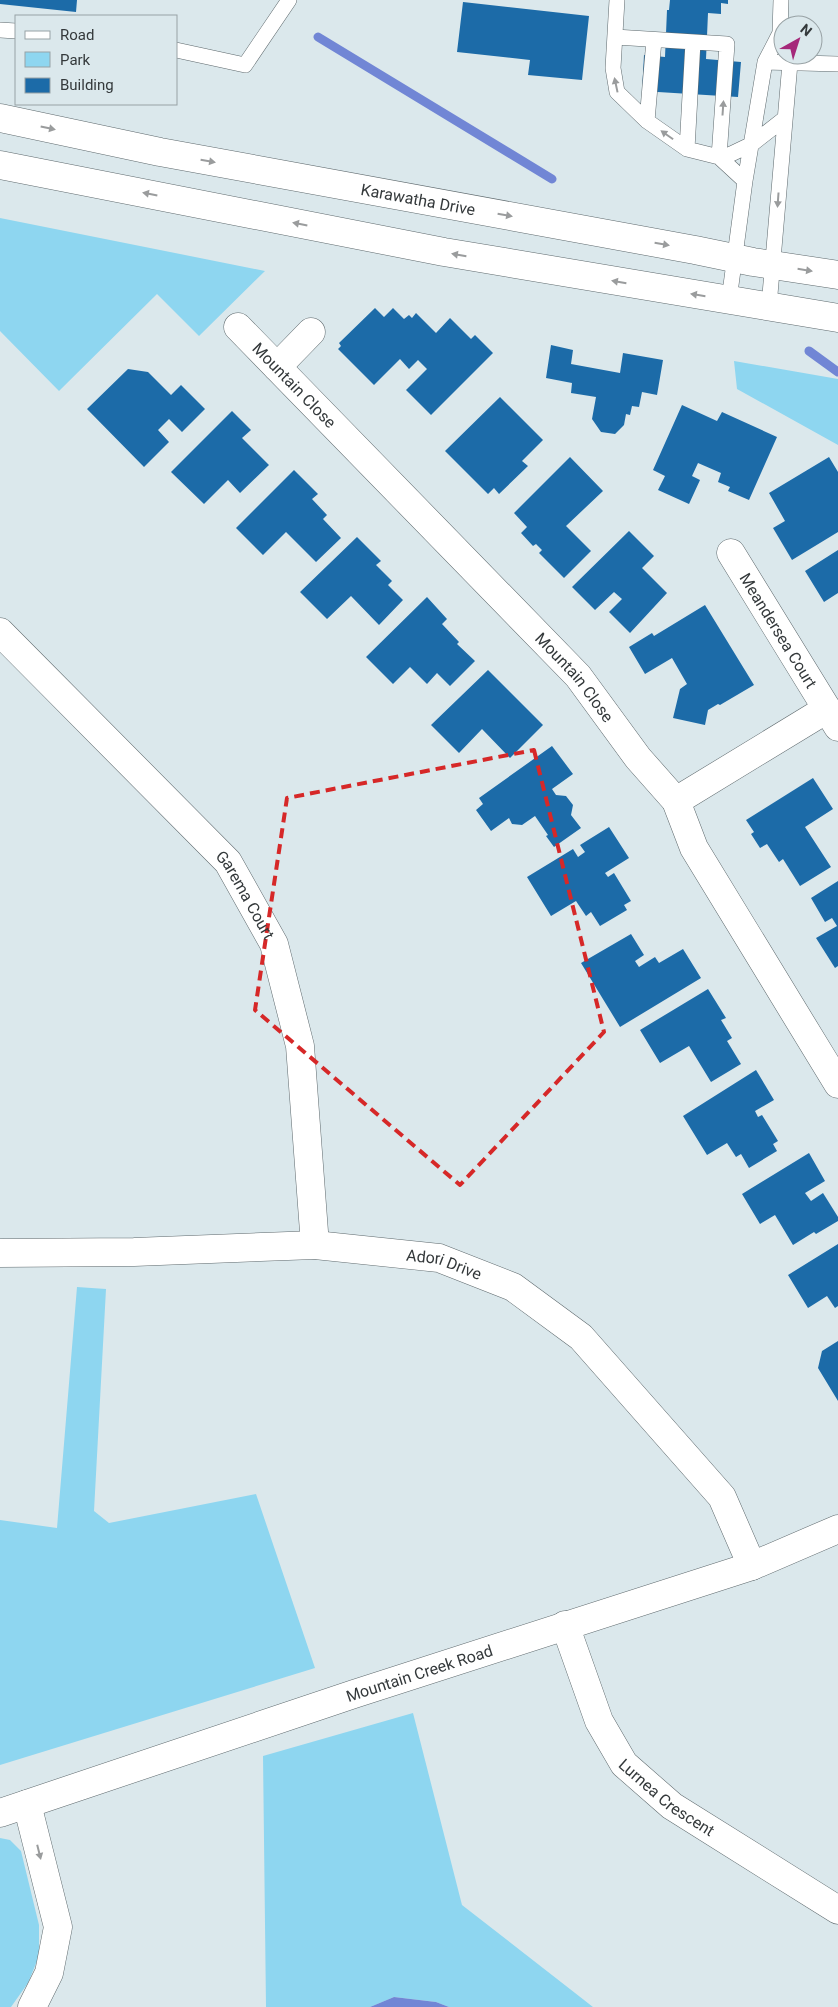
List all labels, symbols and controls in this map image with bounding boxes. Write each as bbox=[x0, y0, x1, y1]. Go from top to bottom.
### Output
legend bbox=[15, 15, 178, 105]
north arrow bbox=[773, 15, 823, 65]
text: N bbox=[797, 21, 815, 39]
text: Road bbox=[60, 26, 94, 44]
text: Park bbox=[60, 51, 91, 69]
text: Building bbox=[60, 76, 114, 94]
one-way arrow bbox=[612, 78, 620, 93]
one-way arrow bbox=[719, 100, 727, 116]
one-way arrow bbox=[40, 124, 55, 132]
one-way arrow bbox=[660, 130, 674, 140]
one-way arrow bbox=[200, 158, 216, 166]
street label: Karawatha Drive bbox=[359, 180, 477, 220]
one-way arrow bbox=[142, 190, 157, 198]
one-way arrow bbox=[773, 193, 781, 209]
one-way arrow bbox=[498, 212, 514, 220]
one-way arrow bbox=[291, 219, 307, 227]
one-way arrow bbox=[655, 240, 671, 248]
one-way arrow bbox=[451, 250, 467, 258]
one-way arrow bbox=[798, 267, 814, 275]
one-way arrow bbox=[611, 277, 627, 285]
one-way arrow bbox=[690, 290, 706, 298]
street label: Mountain Close bbox=[248, 339, 340, 432]
street label: Meandersea Court bbox=[736, 570, 821, 692]
street label: Mountain Close bbox=[531, 629, 617, 726]
street label: Garema Court bbox=[212, 847, 278, 943]
street label: Adori Drive bbox=[405, 1246, 484, 1284]
street label: Mountain Creek Road bbox=[344, 1641, 495, 1706]
street label: Lurnea Crescent bbox=[615, 1755, 718, 1840]
one-way arrow bbox=[35, 1844, 43, 1859]

